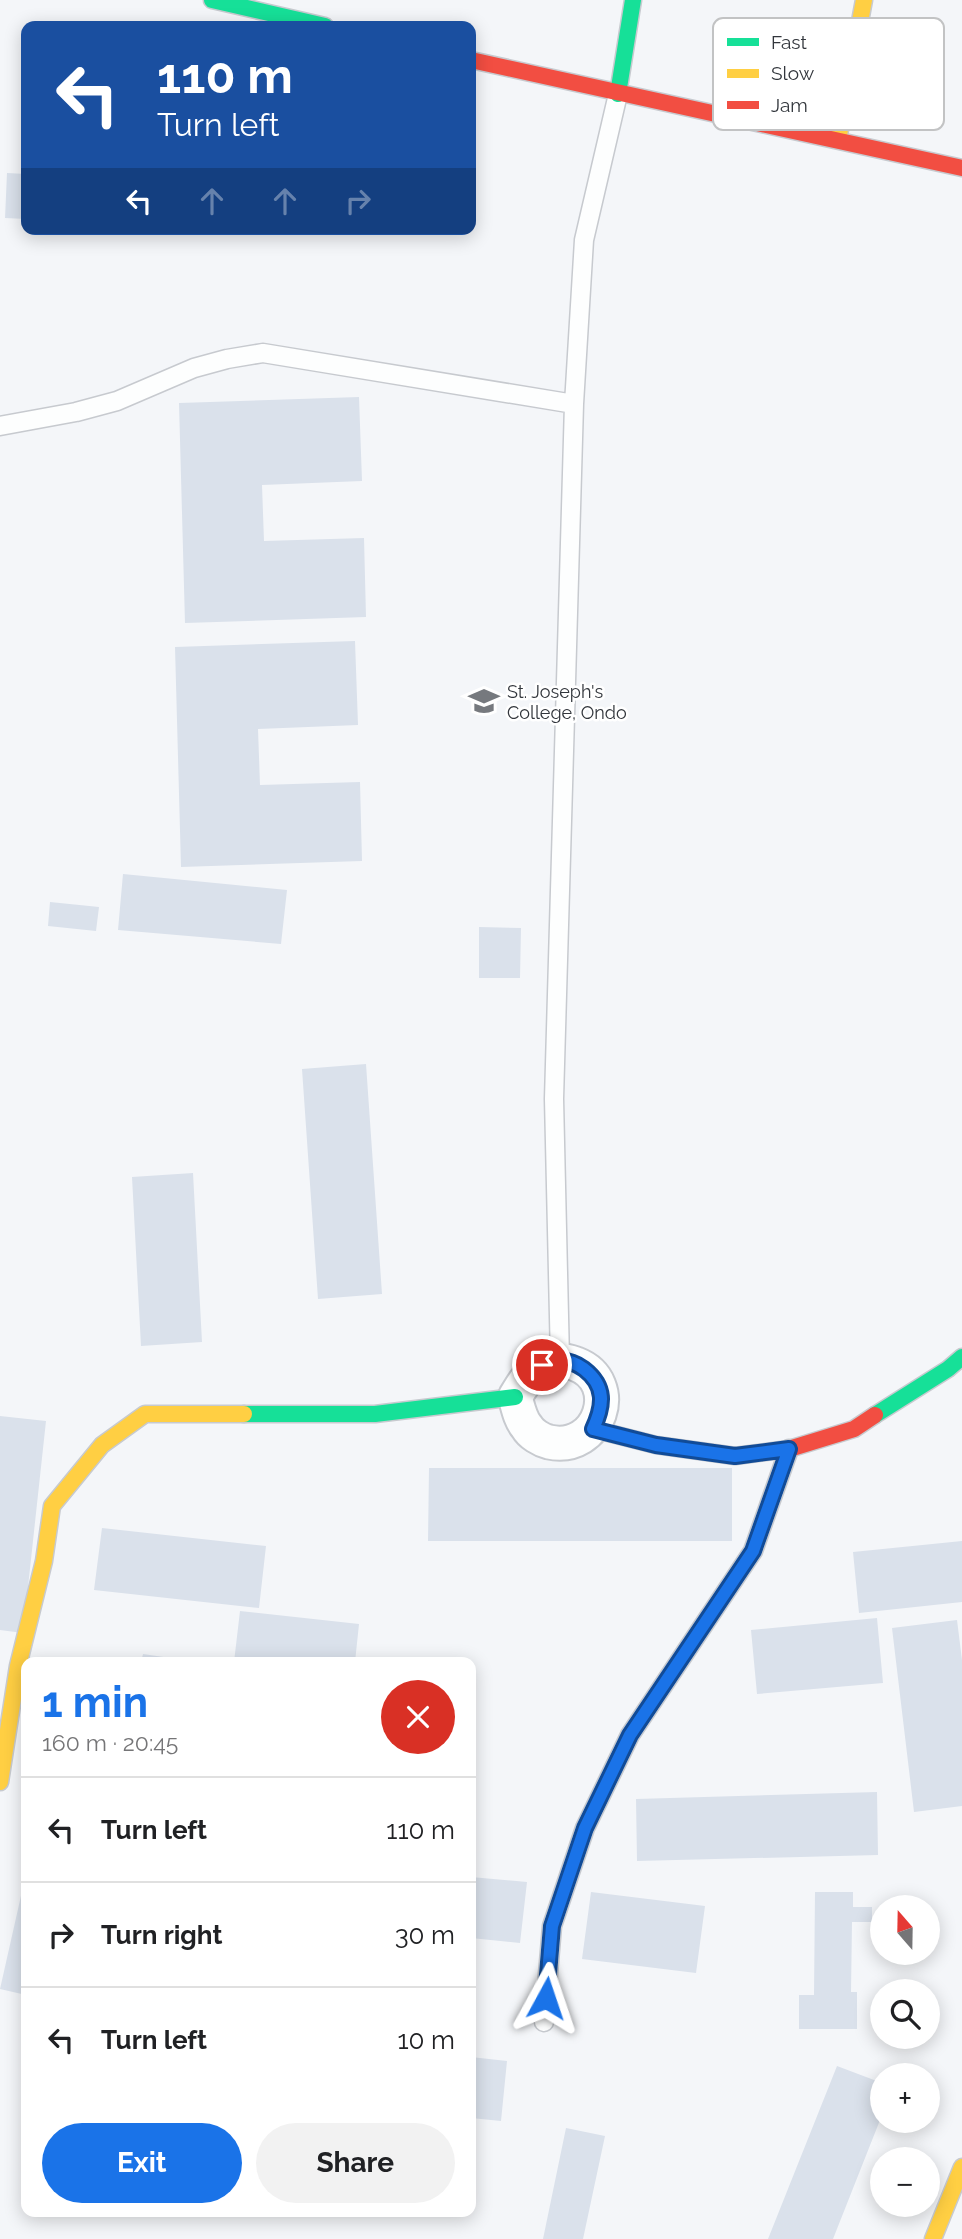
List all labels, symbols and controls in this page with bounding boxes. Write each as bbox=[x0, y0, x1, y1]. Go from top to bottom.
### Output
legend bbox=[713, 18, 944, 130]
text: Fast bbox=[771, 31, 807, 53]
text: 110 m bbox=[157, 47, 293, 104]
icon: left bbox=[42, 49, 133, 140]
text: Slow bbox=[771, 62, 815, 84]
text: Jam bbox=[771, 94, 808, 116]
text: Turn left bbox=[157, 106, 279, 143]
icon: left bbox=[120, 182, 158, 220]
icon: ahead bbox=[193, 182, 231, 220]
icon: ahead bbox=[266, 182, 304, 220]
icon: right bbox=[339, 182, 377, 220]
place label: St. Joseph's College, Ondo bbox=[507, 681, 627, 723]
school or university icon: St. Joseph's College, Ondo bbox=[467, 684, 501, 718]
pin bbox=[512, 1335, 572, 1395]
icon: arrive bbox=[523, 1346, 561, 1384]
text: 1 min bbox=[42, 1678, 148, 1727]
button: close bbox=[381, 1680, 455, 1754]
text: 160 m · 20:45 bbox=[42, 1729, 178, 1756]
icon: left bbox=[42, 1811, 80, 1849]
text: Turn left bbox=[101, 1815, 207, 1845]
text: 110 m bbox=[386, 1815, 455, 1845]
north arrow bbox=[870, 1895, 940, 1965]
map controls bbox=[870, 1895, 940, 2217]
icon: right bbox=[42, 1916, 80, 1954]
text: Turn right bbox=[101, 1920, 222, 1950]
text: 30 m bbox=[395, 1920, 455, 1950]
position arrow bbox=[509, 1961, 583, 2035]
button: search bbox=[870, 1979, 940, 2049]
icon: left bbox=[42, 2021, 80, 2059]
text: Turn left bbox=[101, 2025, 207, 2055]
text: 10 m bbox=[397, 2025, 455, 2055]
button: + bbox=[870, 2063, 940, 2133]
button: Exit bbox=[42, 2123, 242, 2203]
button: Share bbox=[256, 2123, 455, 2203]
button: − bbox=[870, 2147, 940, 2217]

